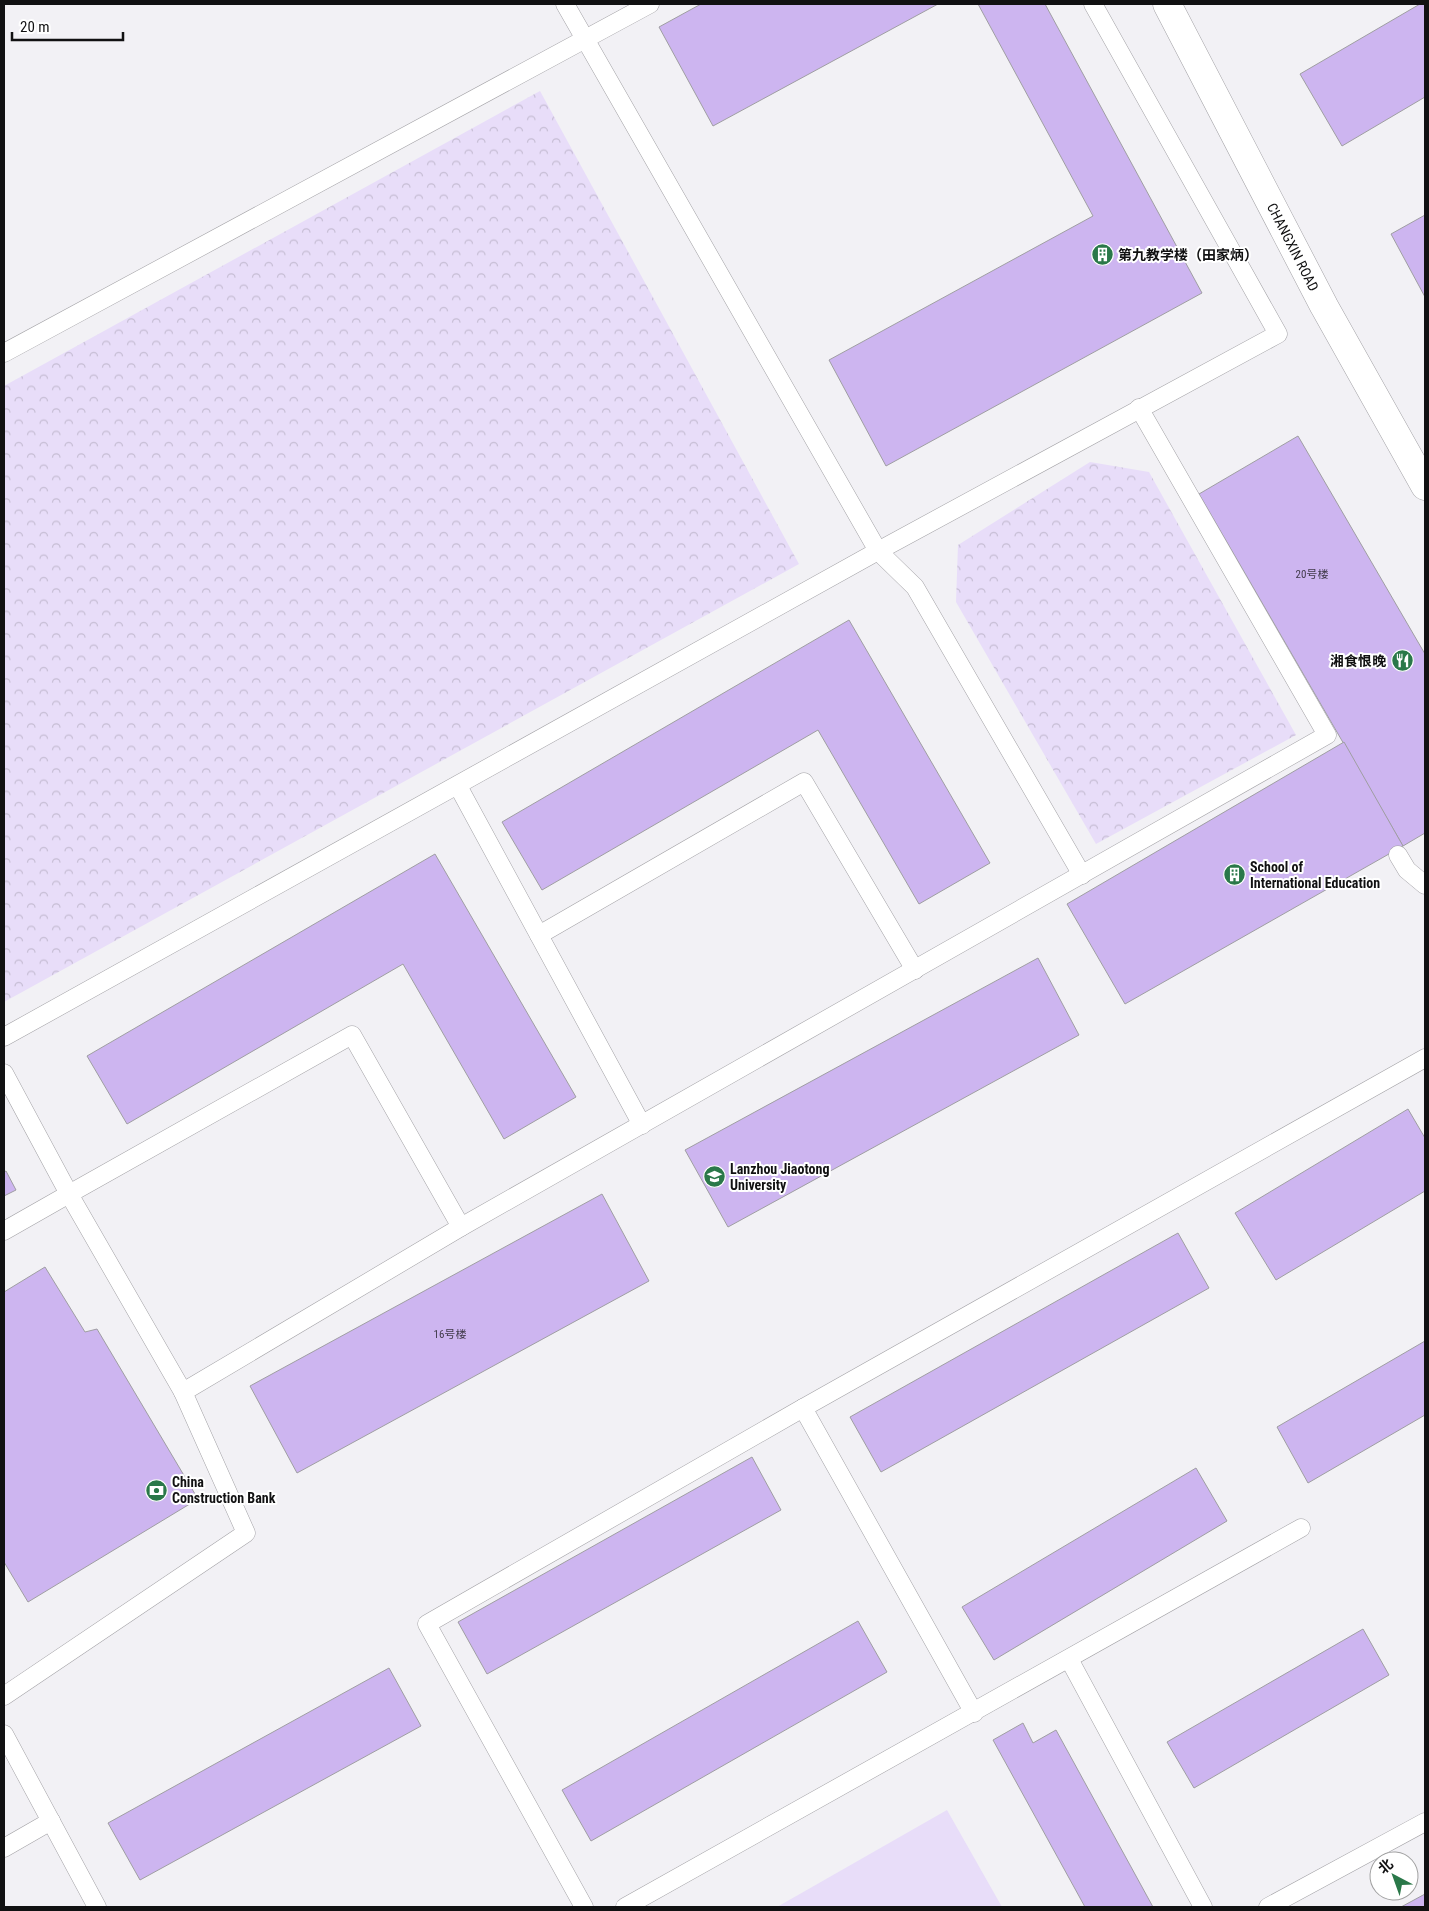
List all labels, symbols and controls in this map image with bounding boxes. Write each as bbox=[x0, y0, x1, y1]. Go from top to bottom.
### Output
scale bar bbox=[12, 10, 124, 42]
text: 20 m bbox=[20, 18, 50, 36]
street label: CHANGXIN ROAD bbox=[1264, 200, 1322, 294]
building icon: 第九教学楼（田家炳） bbox=[1090, 243, 1114, 267]
place label: 第九教学楼（田家炳） bbox=[1118, 247, 1258, 263]
house number: 20号楼 bbox=[1296, 568, 1328, 581]
restaurant icon: 湘食恨晚 bbox=[1390, 649, 1414, 673]
place label: 湘食恨晚 bbox=[1330, 653, 1386, 669]
place label: School of International Education bbox=[1250, 859, 1380, 891]
building icon: School of International Education bbox=[1222, 863, 1246, 887]
place label: Lanzhou Jiaotong University bbox=[730, 1161, 829, 1193]
school or university icon: Lanzhou Jiaotong University bbox=[702, 1165, 726, 1189]
house number: 16号楼 bbox=[434, 1328, 466, 1341]
place label: China Construction Bank bbox=[172, 1474, 276, 1506]
bank icon: China Construction Bank bbox=[144, 1478, 168, 1502]
north arrow bbox=[1369, 1851, 1419, 1901]
text: 北 bbox=[1375, 1856, 1396, 1877]

